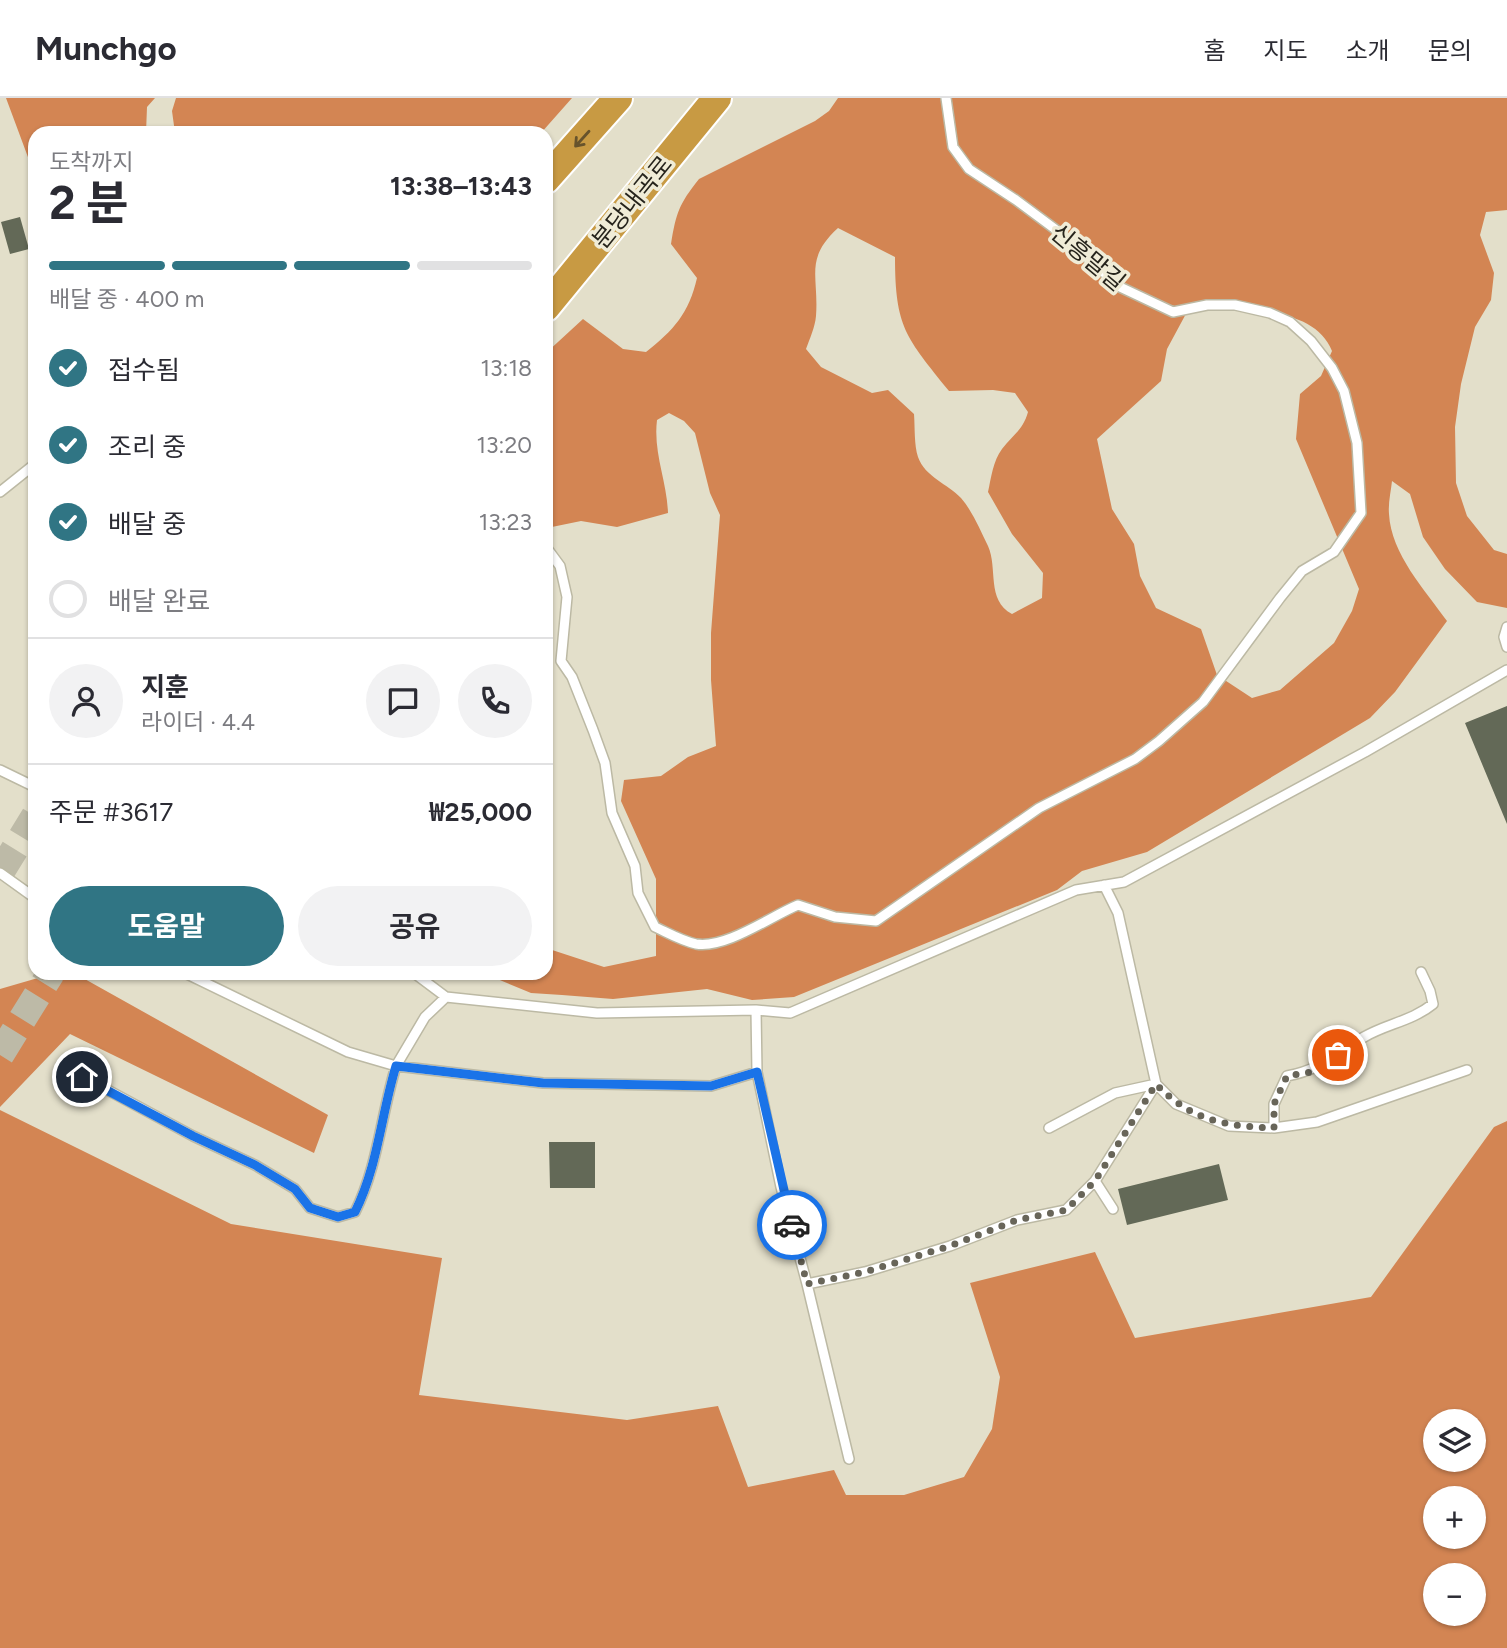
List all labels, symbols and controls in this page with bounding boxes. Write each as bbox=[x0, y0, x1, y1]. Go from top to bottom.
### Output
text: Munchgo bbox=[35, 29, 177, 68]
text: 홈 bbox=[1203, 36, 1225, 65]
text: 지도 bbox=[1263, 36, 1308, 65]
text: 소개 bbox=[1346, 36, 1390, 65]
text: 문의 bbox=[1428, 36, 1472, 65]
one-way arrow bbox=[574, 129, 590, 147]
text: 도착까지 bbox=[49, 148, 134, 176]
street label: 분당내곡로 bbox=[586, 150, 678, 254]
text: 13:38–13:43 bbox=[390, 170, 532, 202]
text: 2 분 bbox=[49, 175, 129, 231]
street label: 신흥말길 bbox=[1045, 218, 1131, 296]
text: 배달 중 · 400 m bbox=[49, 285, 204, 313]
icon: check bbox=[49, 349, 87, 387]
text: 접수됨 bbox=[108, 354, 180, 386]
text: 13:18 bbox=[481, 354, 532, 382]
icon: check bbox=[49, 426, 87, 464]
text: 조리 중 bbox=[108, 431, 186, 463]
text: 13:20 bbox=[477, 431, 532, 459]
icon: check bbox=[49, 503, 87, 541]
text: 배달 중 bbox=[108, 508, 186, 540]
text: 13:23 bbox=[479, 508, 532, 536]
text: 배달 완료 bbox=[108, 585, 210, 617]
button: person bbox=[49, 664, 123, 738]
button: chat bbox=[366, 664, 440, 738]
button: phone bbox=[458, 664, 532, 738]
text: 지훈 bbox=[141, 671, 189, 703]
text: 라이더 · 4.4 bbox=[141, 708, 255, 736]
text: 주문 #3617 bbox=[49, 796, 173, 828]
text: ₩25,000 bbox=[429, 796, 532, 828]
button: 도움말 bbox=[49, 886, 284, 966]
button: 공유 bbox=[298, 886, 532, 966]
pin bbox=[1308, 1025, 1368, 1085]
icon: bag bbox=[1319, 1036, 1357, 1074]
pin bbox=[52, 1047, 112, 1107]
icon: home bbox=[63, 1058, 101, 1096]
courier bbox=[757, 1190, 827, 1260]
icon: car bbox=[773, 1206, 811, 1244]
map controls bbox=[1423, 1409, 1486, 1626]
button: layers bbox=[1423, 1409, 1486, 1472]
button: + bbox=[1423, 1486, 1486, 1549]
button: − bbox=[1423, 1563, 1486, 1626]

